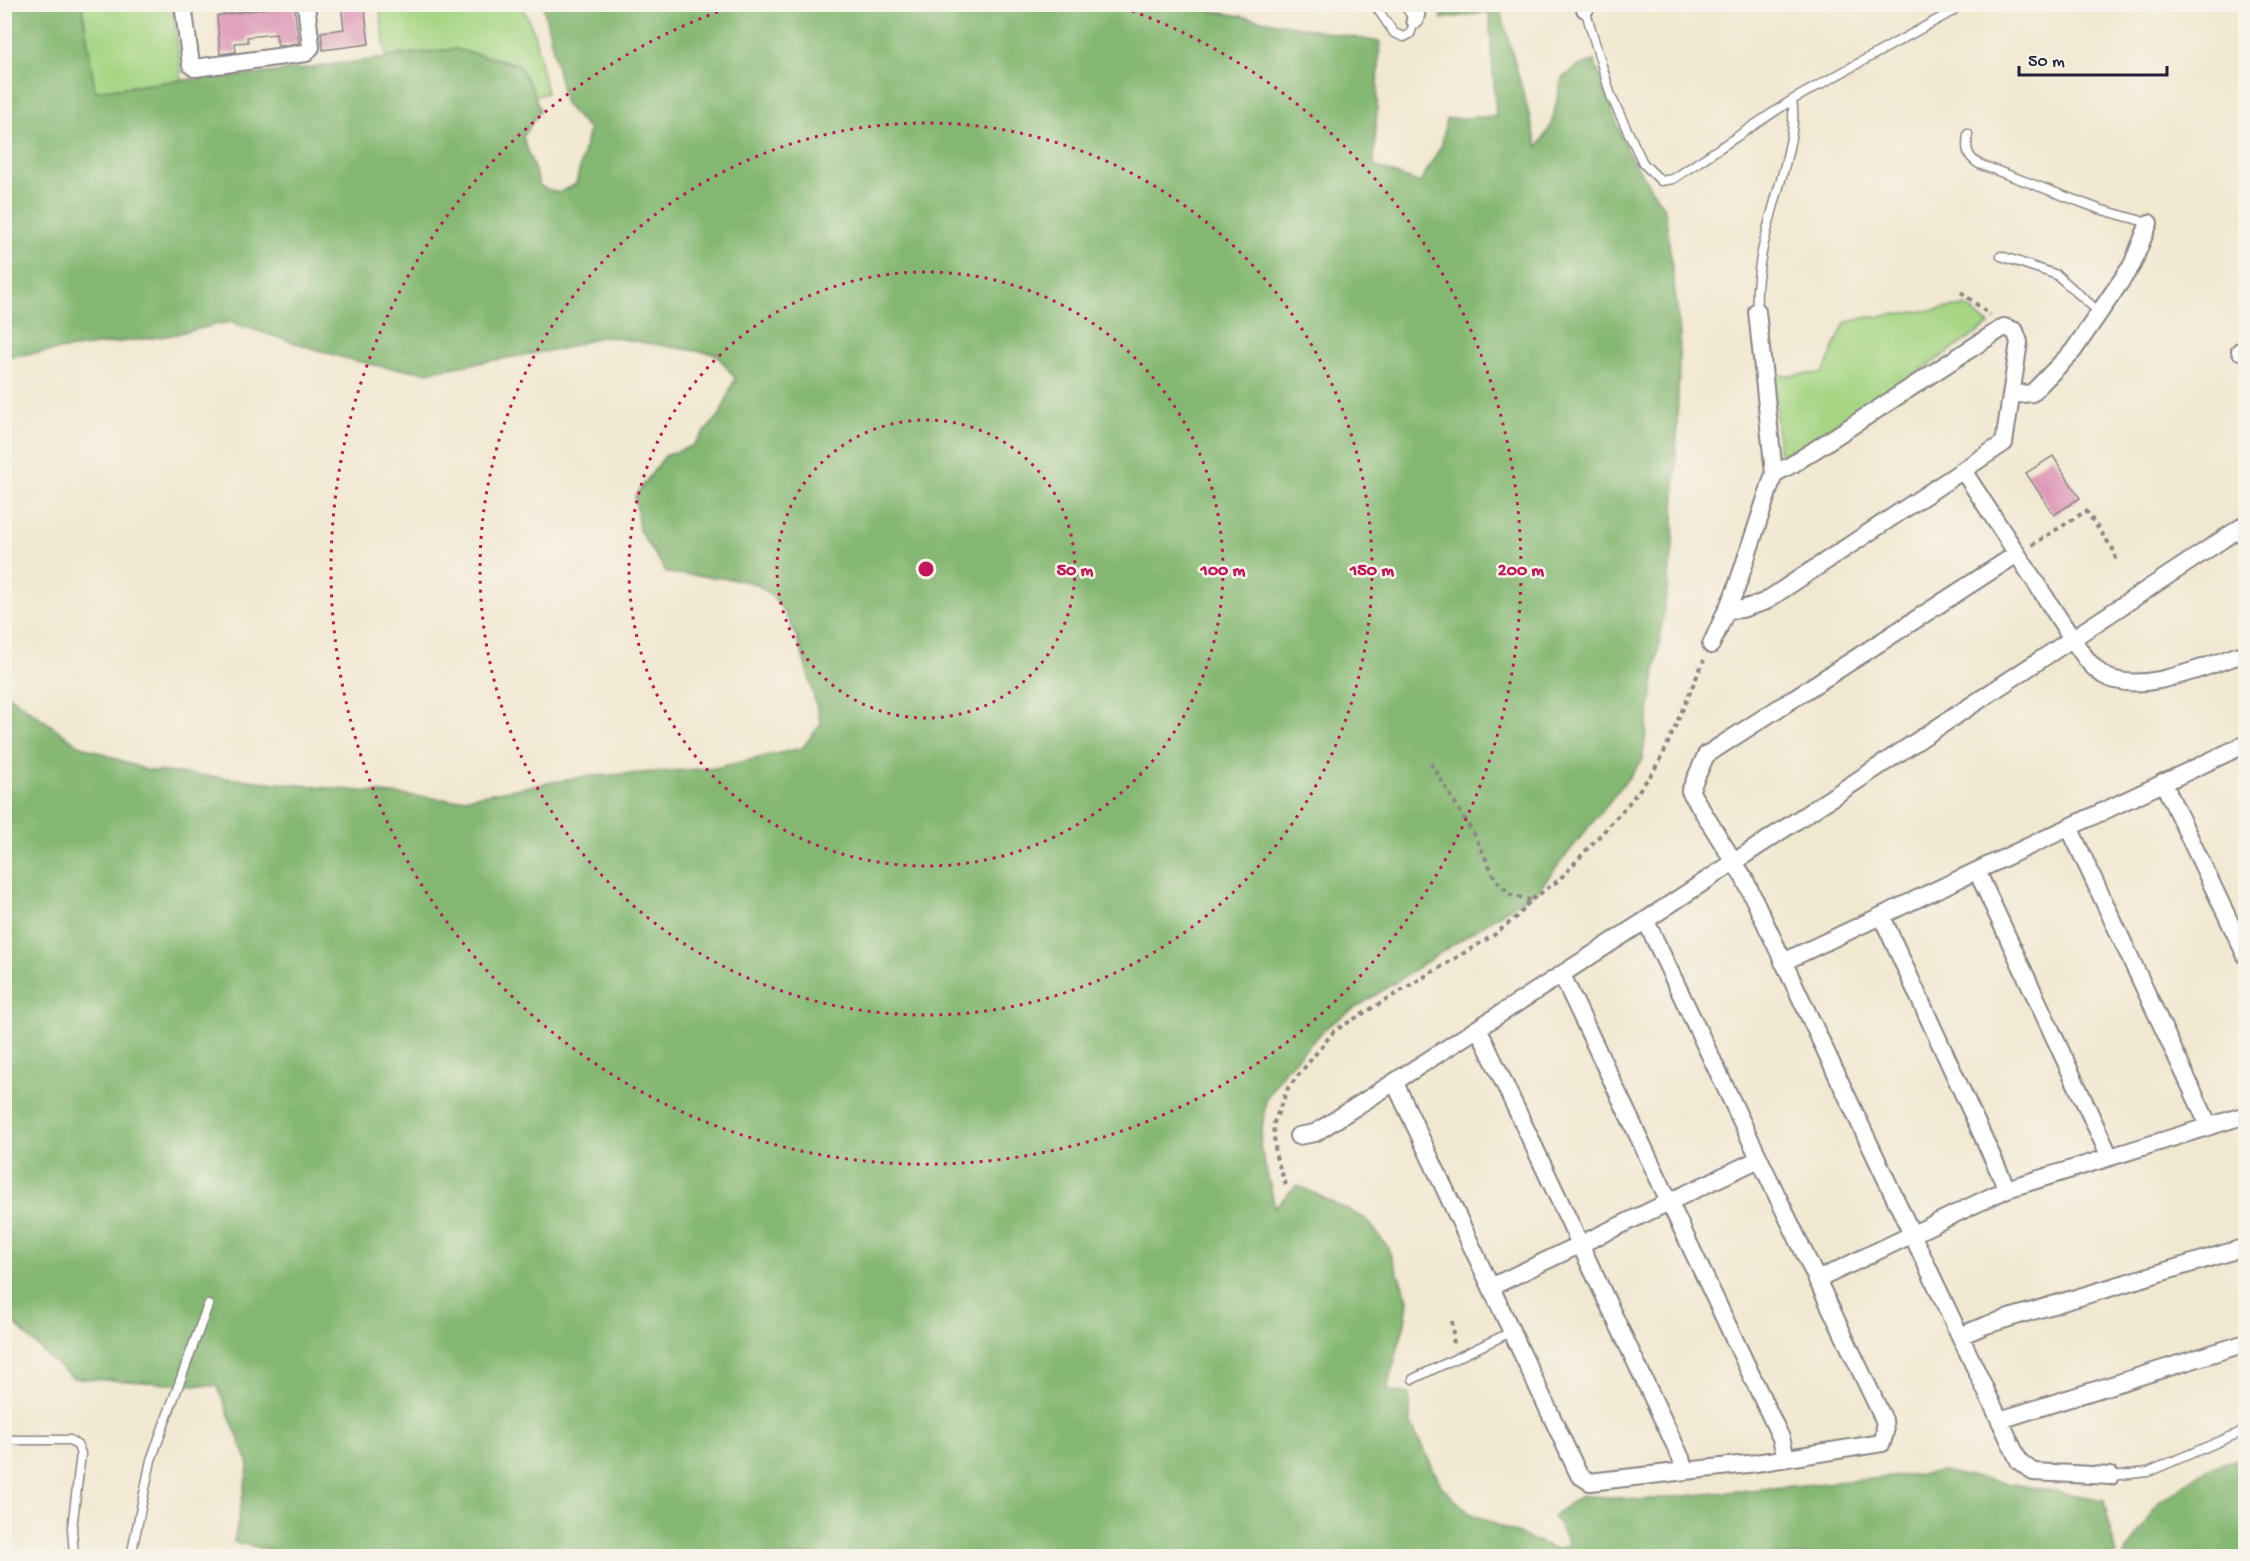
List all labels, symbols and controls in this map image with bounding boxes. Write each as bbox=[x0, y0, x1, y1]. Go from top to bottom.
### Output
scale bar bbox=[2019, 39, 2168, 77]
text: 50 m bbox=[2028, 52, 2065, 73]
centre of rings bbox=[916, 559, 936, 579]
text: 50 m bbox=[1057, 561, 1094, 582]
text: 100 m bbox=[1200, 561, 1246, 582]
text: 150 m bbox=[1349, 561, 1394, 582]
text: 200 m bbox=[1498, 561, 1544, 582]

